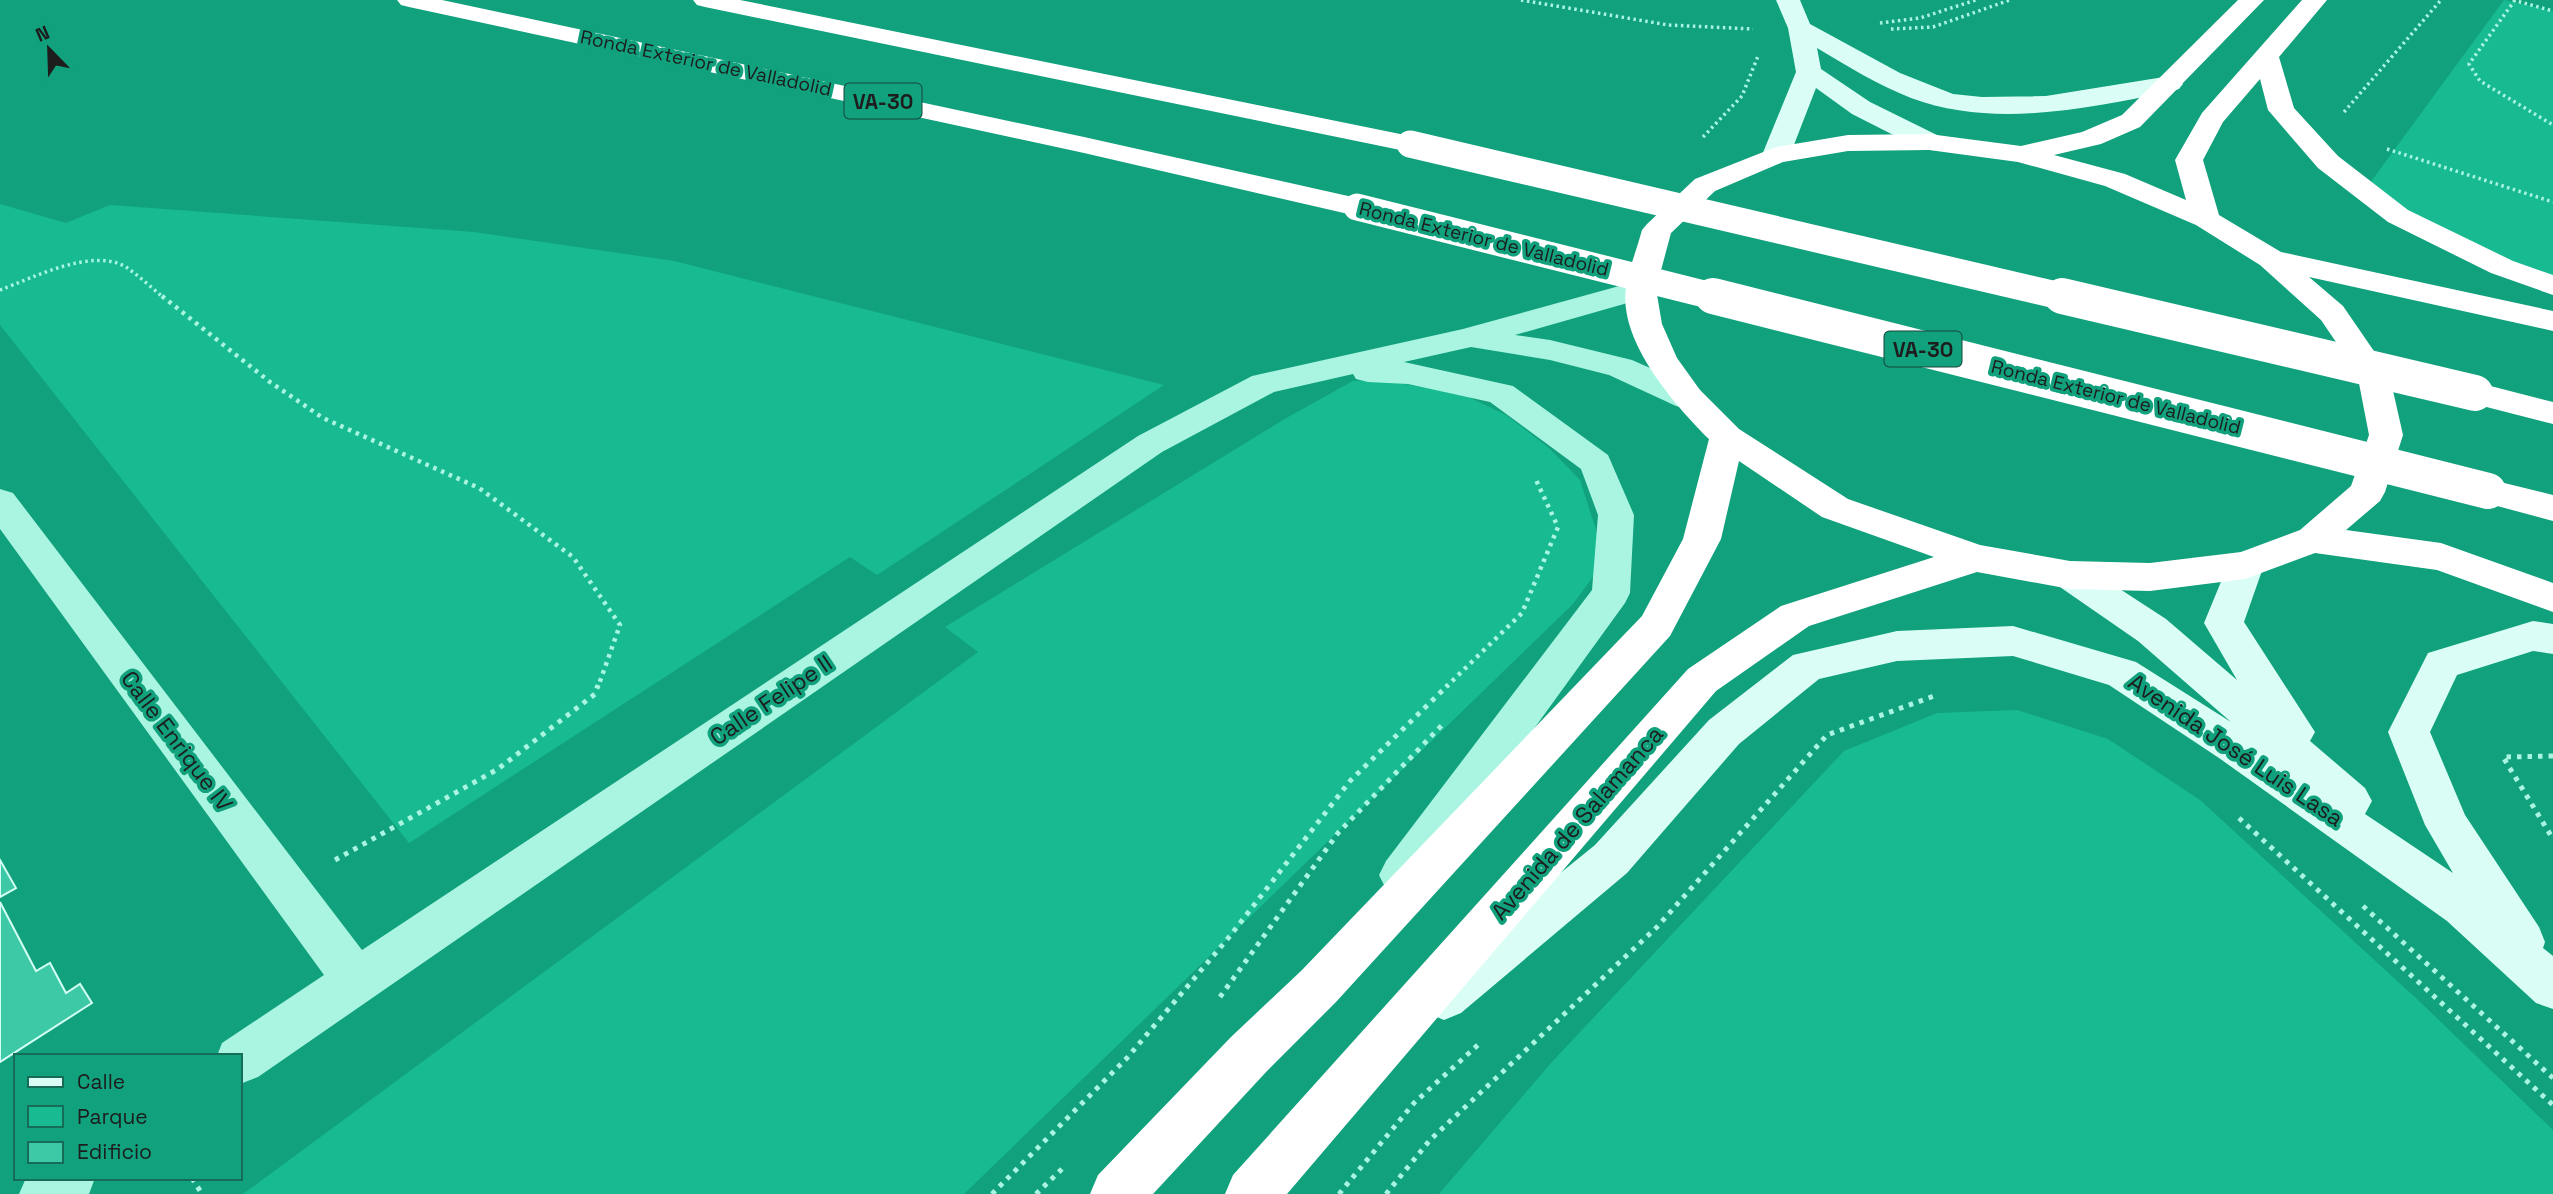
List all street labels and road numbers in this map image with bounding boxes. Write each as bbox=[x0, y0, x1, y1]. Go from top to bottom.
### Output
street label: Ronda Exterior de Valladolid bbox=[578, 24, 834, 102]
road number: VA-30 bbox=[844, 84, 922, 119]
street label: Ronda Exterior de Valladolid bbox=[1357, 196, 1611, 282]
road number: VA-30 bbox=[1884, 332, 1962, 366]
street label: Ronda Exterior de Valladolid bbox=[1989, 354, 2243, 440]
street label: Calle Felipe II bbox=[704, 648, 838, 752]
street label: Calle Enrique IV bbox=[114, 665, 240, 817]
street label: Avenida José Luis Lasa bbox=[2123, 667, 2349, 833]
street label: Avenida de Salamanca bbox=[1484, 720, 1670, 926]

